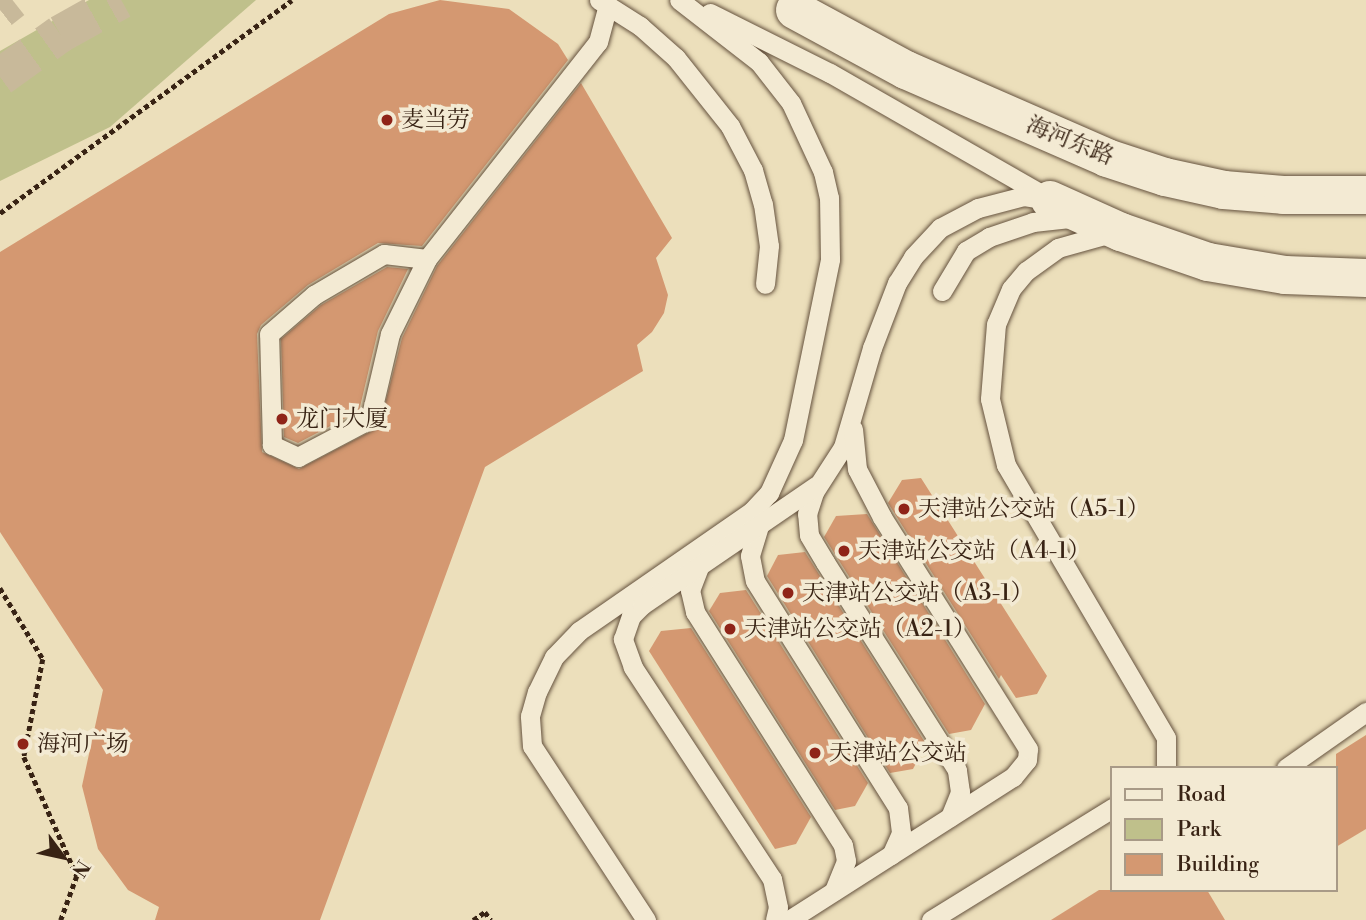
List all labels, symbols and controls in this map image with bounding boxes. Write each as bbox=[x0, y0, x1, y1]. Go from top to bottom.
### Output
place label: 麦当劳 bbox=[401, 106, 470, 134]
street label: 海河东路 bbox=[1022, 111, 1118, 171]
marker: 麦当劳 bbox=[379, 112, 395, 128]
place label: 龙门大厦 bbox=[296, 405, 388, 433]
marker: 龙门大厦 bbox=[274, 411, 290, 427]
place label: 天津站公交站（A5-1） bbox=[918, 495, 1149, 523]
marker: 天津站公交站（A5-1） bbox=[896, 501, 912, 517]
place label: 天津站公交站（A4-1） bbox=[858, 537, 1090, 565]
marker: 天津站公交站（A4-1） bbox=[836, 543, 852, 559]
place label: 天津站公交站（A3-1） bbox=[802, 579, 1033, 607]
marker: 天津站公交站（A3-1） bbox=[780, 585, 796, 601]
place label: 天津站公交站（A2-1） bbox=[744, 615, 976, 643]
marker: 天津站公交站（A2-1） bbox=[722, 621, 738, 637]
place label: 海河广场 bbox=[37, 730, 129, 758]
marker: 海河广场 bbox=[15, 736, 31, 752]
place label: 天津站公交站 bbox=[829, 739, 967, 767]
marker: 天津站公交站 bbox=[807, 745, 823, 761]
legend bbox=[1110, 766, 1338, 892]
text: Road bbox=[1177, 782, 1226, 808]
text: Park bbox=[1177, 817, 1221, 843]
north arrow bbox=[28, 822, 98, 892]
text: Building bbox=[1177, 852, 1259, 878]
text: N bbox=[66, 856, 95, 881]

